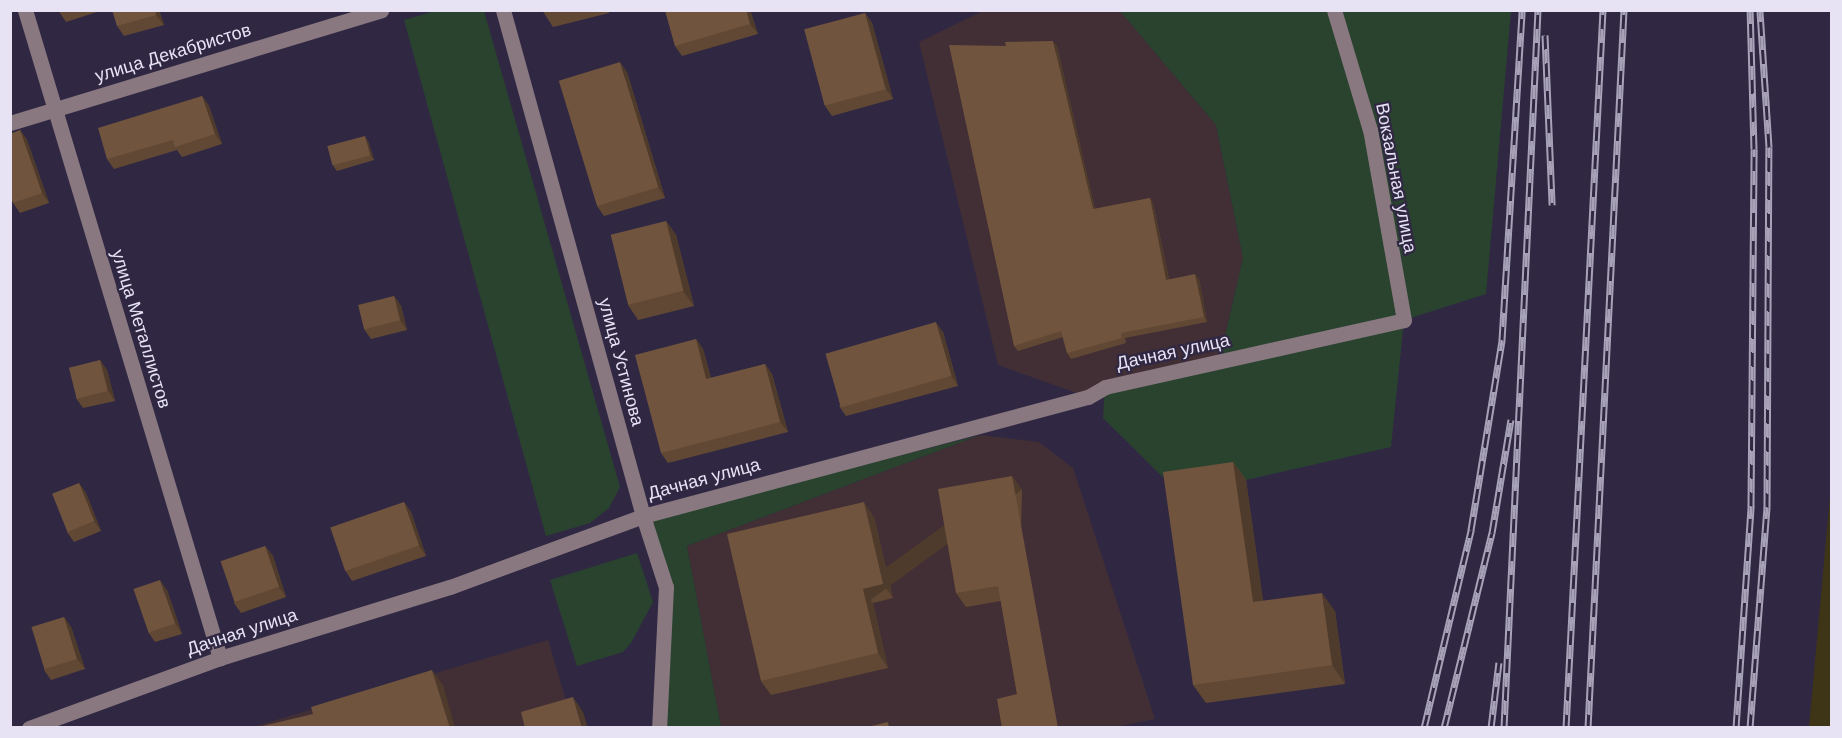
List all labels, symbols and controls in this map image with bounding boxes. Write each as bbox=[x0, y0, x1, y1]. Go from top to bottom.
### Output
street label: улица Декабристов bbox=[92, 19, 254, 87]
street label: Вокзальная улица bbox=[1371, 101, 1421, 255]
street label: улица Металлистов bbox=[107, 247, 175, 411]
street label: улица Устинова bbox=[594, 296, 648, 428]
street label: Дачная улица bbox=[1114, 329, 1232, 375]
street label: Дачная улица bbox=[645, 454, 763, 504]
street label: Дачная улица bbox=[184, 604, 300, 660]

